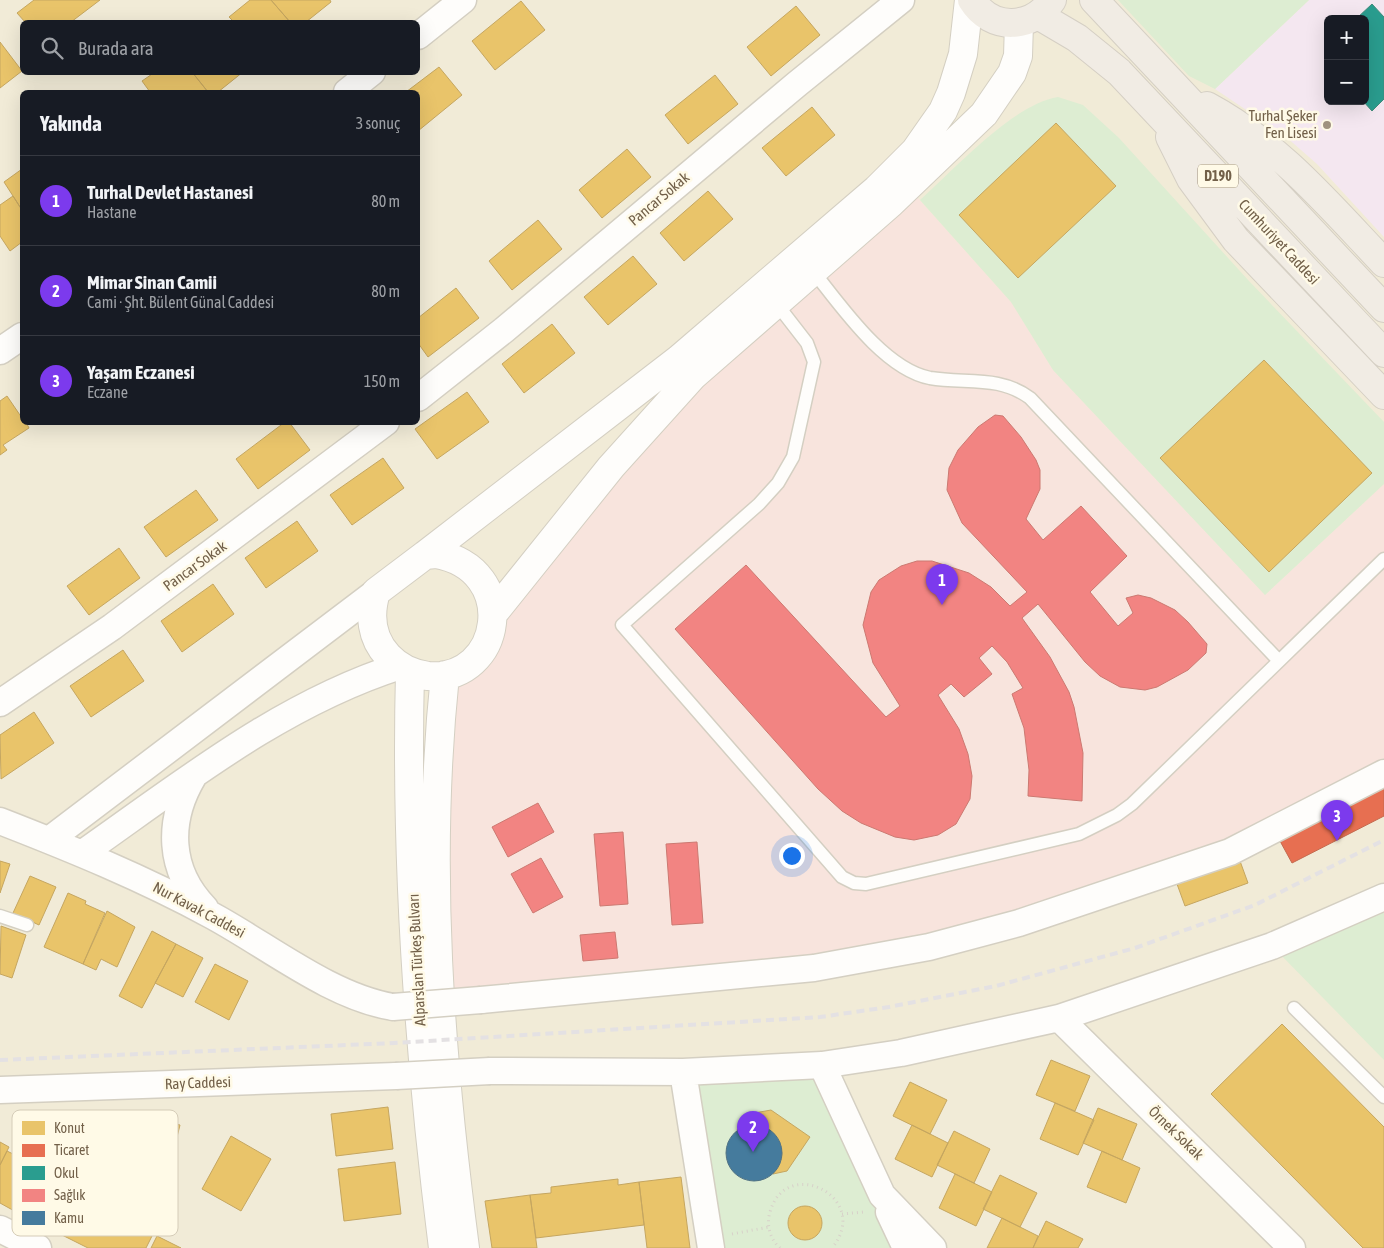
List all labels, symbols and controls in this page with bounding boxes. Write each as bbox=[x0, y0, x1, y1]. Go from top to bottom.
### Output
map controls bbox=[1324, 15, 1369, 105]
button: + bbox=[1324, 15, 1369, 60]
search box bbox=[20, 20, 420, 75]
icon: search bbox=[38, 34, 66, 62]
text: Burada ara bbox=[78, 37, 154, 59]
button: − bbox=[1324, 60, 1369, 105]
place label: Turhal Şeker Fen Lisesi bbox=[1249, 107, 1318, 141]
text: Yakında bbox=[40, 111, 102, 135]
text: 3 sonuç bbox=[356, 114, 400, 132]
marker: Turhal Şeker Fen Lisesi bbox=[1321, 119, 1333, 131]
road number: D190 bbox=[1198, 165, 1238, 188]
street label: Pancar Sokak bbox=[625, 168, 693, 229]
text: Turhal Devlet Hastanesi bbox=[87, 181, 253, 203]
text: 1 bbox=[52, 192, 60, 210]
text: 80 m bbox=[371, 192, 400, 210]
street label: Cumhuriyet Caddesi bbox=[1236, 196, 1323, 288]
text: Hastane bbox=[87, 203, 136, 221]
text: Mimar Sinan Camii bbox=[87, 271, 217, 293]
text: 2 bbox=[52, 282, 60, 300]
text: 80 m bbox=[371, 282, 400, 300]
text: Cami · Şht. Bülent Günal Caddesi bbox=[87, 293, 274, 311]
text: Yaşam Eczanesi bbox=[87, 361, 195, 383]
text: 3 bbox=[52, 372, 60, 390]
text: 150 m bbox=[364, 372, 400, 390]
text: Eczane bbox=[87, 383, 128, 401]
street label: Pancar Sokak bbox=[160, 537, 230, 594]
pin: 1 bbox=[926, 564, 958, 605]
pin: 3 bbox=[1321, 800, 1353, 841]
your location bbox=[779, 843, 805, 869]
street label: Nur Kavak Caddesi bbox=[150, 878, 248, 941]
street label: Alparslan Türkeş Bulvarı bbox=[405, 893, 428, 1027]
street label: Ray Caddesi bbox=[165, 1073, 231, 1092]
street label: Örnek Sokak bbox=[1145, 1102, 1208, 1163]
legend bbox=[12, 1110, 178, 1236]
pin: 2 bbox=[737, 1111, 769, 1152]
text: Konut bbox=[54, 1120, 85, 1136]
text: Ticaret bbox=[54, 1142, 89, 1158]
text: Okul bbox=[54, 1165, 79, 1181]
text: Sağlık bbox=[54, 1187, 86, 1203]
text: Kamu bbox=[54, 1210, 84, 1226]

